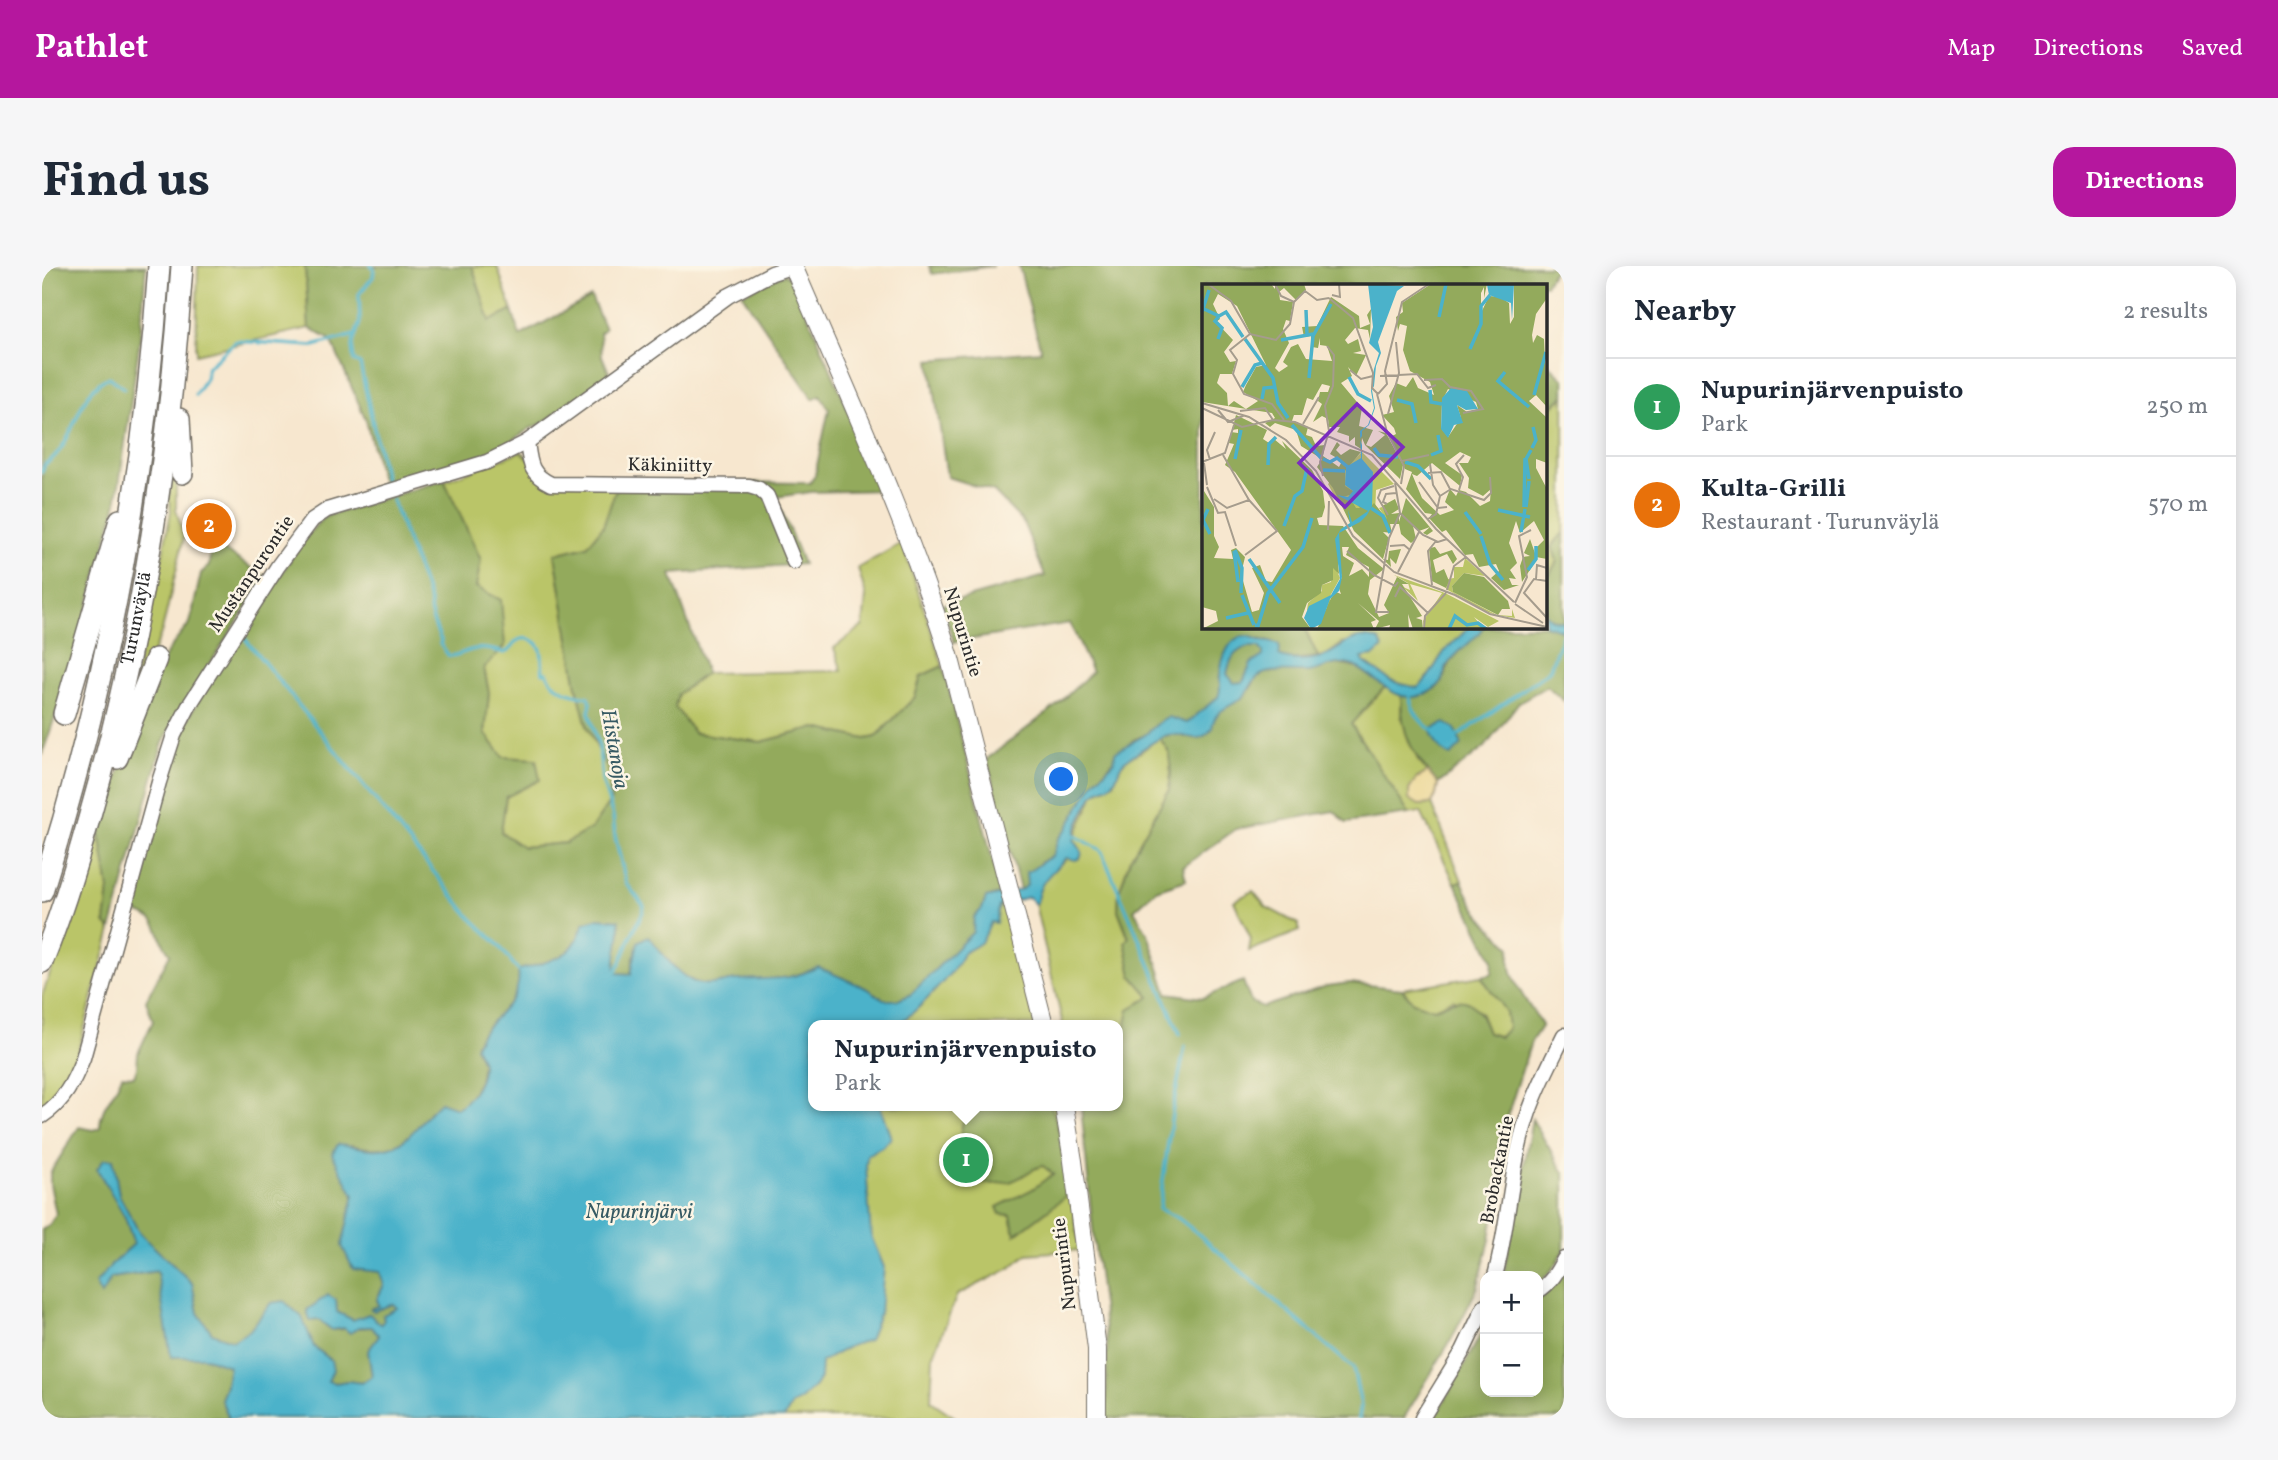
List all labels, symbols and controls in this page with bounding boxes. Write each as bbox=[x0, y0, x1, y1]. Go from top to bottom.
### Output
text: Pathlet bbox=[35, 26, 148, 72]
text: Map bbox=[1947, 32, 1995, 66]
text: Directions bbox=[2033, 32, 2143, 66]
text: Saved bbox=[2181, 32, 2243, 66]
button: Directions bbox=[2053, 147, 2236, 217]
text: Find us bbox=[42, 148, 210, 217]
inset map bbox=[1202, 284, 1546, 628]
text: Nearby bbox=[1634, 291, 1736, 333]
text: 2 results bbox=[2123, 296, 2208, 328]
text: Nupurinjärvenpuisto bbox=[1701, 373, 1964, 409]
text: 1 bbox=[1652, 391, 1662, 423]
text: 250 m bbox=[2146, 391, 2208, 423]
text: Park bbox=[1701, 409, 1748, 441]
street label: Käkiniitty bbox=[627, 452, 713, 480]
text: Kulta-Grilli bbox=[1701, 471, 1846, 507]
text: 2 bbox=[1651, 489, 1663, 521]
text: 570 m bbox=[2148, 489, 2208, 521]
pin: 2 bbox=[186, 500, 232, 552]
text: Restaurant · Turunväylä bbox=[1701, 507, 1940, 539]
street label: Mustanpurontie bbox=[203, 510, 301, 638]
street label: Turunväylä bbox=[115, 570, 159, 667]
street label: Nupurintie bbox=[936, 584, 988, 680]
water label: Histanoja bbox=[593, 707, 635, 791]
your location bbox=[1044, 762, 1078, 796]
popup bbox=[808, 1020, 1123, 1111]
text: Nupurinjärvenpuisto bbox=[834, 1032, 1097, 1068]
text: Park bbox=[834, 1068, 881, 1100]
street label: Brobackantie bbox=[1475, 1113, 1521, 1227]
pin: 1 bbox=[943, 1134, 989, 1186]
water label: Nupurinjärvi bbox=[586, 1198, 693, 1227]
street label: Nupurintie bbox=[1046, 1216, 1084, 1312]
map controls bbox=[1480, 1271, 1543, 1397]
button: + bbox=[1480, 1271, 1543, 1334]
button: − bbox=[1480, 1334, 1543, 1397]

